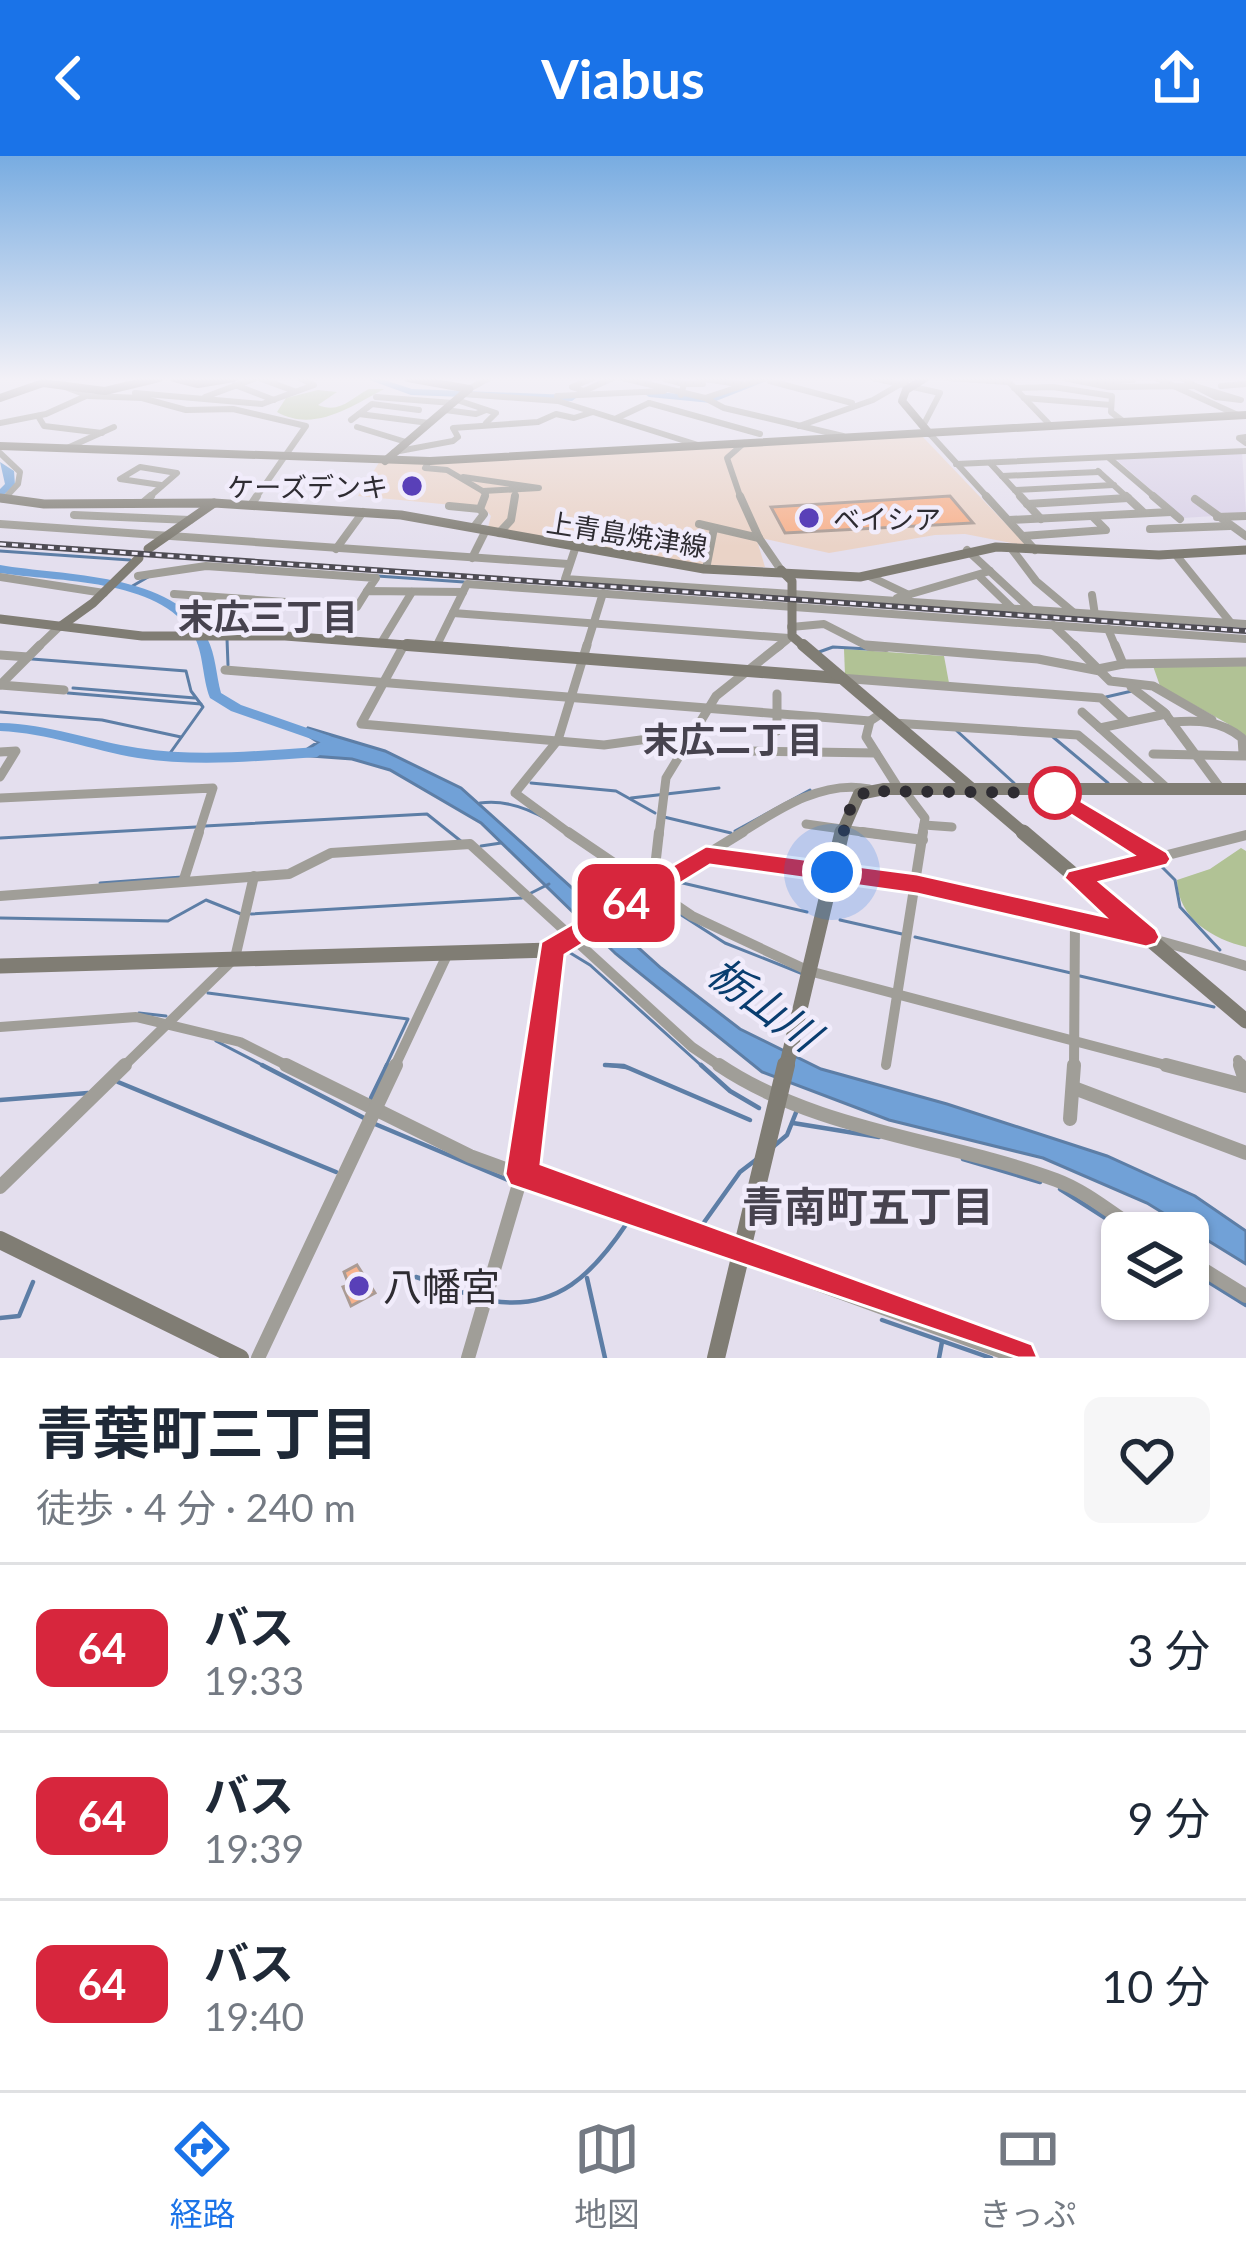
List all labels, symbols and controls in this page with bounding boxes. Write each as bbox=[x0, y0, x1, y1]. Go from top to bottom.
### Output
icon: back bbox=[36, 45, 102, 111]
icon: share bbox=[1144, 45, 1210, 111]
text: Viabus bbox=[541, 46, 705, 111]
place label: ケーズデンキ bbox=[227, 470, 388, 503]
marker: ケーズデンキ bbox=[399, 473, 425, 499]
place label: ベイシア bbox=[833, 502, 941, 535]
street label: 上青島焼津線 bbox=[544, 505, 710, 563]
marker: ベイシア bbox=[796, 505, 822, 531]
district label: 末広三丁目 bbox=[178, 594, 358, 638]
district label: 末広二丁目 bbox=[643, 717, 823, 761]
unlabelled marker bbox=[1030, 768, 1080, 818]
your location bbox=[802, 842, 862, 902]
line badge: 64 bbox=[572, 864, 680, 942]
text: 64 bbox=[602, 878, 650, 928]
water label: 栃山川 bbox=[698, 946, 833, 1063]
district label: 青南町五丁目 bbox=[742, 1181, 994, 1231]
map controls bbox=[1101, 1212, 1209, 1320]
button: layers bbox=[1101, 1212, 1209, 1320]
place label: 八幡宮 bbox=[383, 1263, 500, 1309]
marker: 八幡宮 bbox=[346, 1273, 372, 1299]
button: heart bbox=[1084, 1397, 1210, 1523]
text: 青葉町三丁目 bbox=[36, 1398, 378, 1466]
text: 徒歩 · 4 分 · 240 m bbox=[36, 1484, 356, 1530]
text: バス bbox=[204, 1600, 294, 1654]
text: 64 bbox=[78, 1623, 126, 1673]
text: 3 分 bbox=[1127, 1623, 1210, 1677]
text: 19:33 bbox=[204, 1657, 304, 1703]
text: バス bbox=[204, 1768, 294, 1822]
text: 64 bbox=[78, 1791, 126, 1841]
text: 9 分 bbox=[1127, 1791, 1210, 1845]
text: 19:39 bbox=[204, 1825, 304, 1871]
text: バス bbox=[204, 1936, 294, 1990]
text: 64 bbox=[78, 1959, 126, 2009]
text: 10 分 bbox=[1101, 1959, 1210, 2013]
text: 19:40 bbox=[204, 1993, 304, 2039]
tab: 経路 bbox=[169, 2116, 235, 2236]
tab: 地図 bbox=[574, 2116, 640, 2236]
tab: きっぷ bbox=[979, 2116, 1077, 2236]

